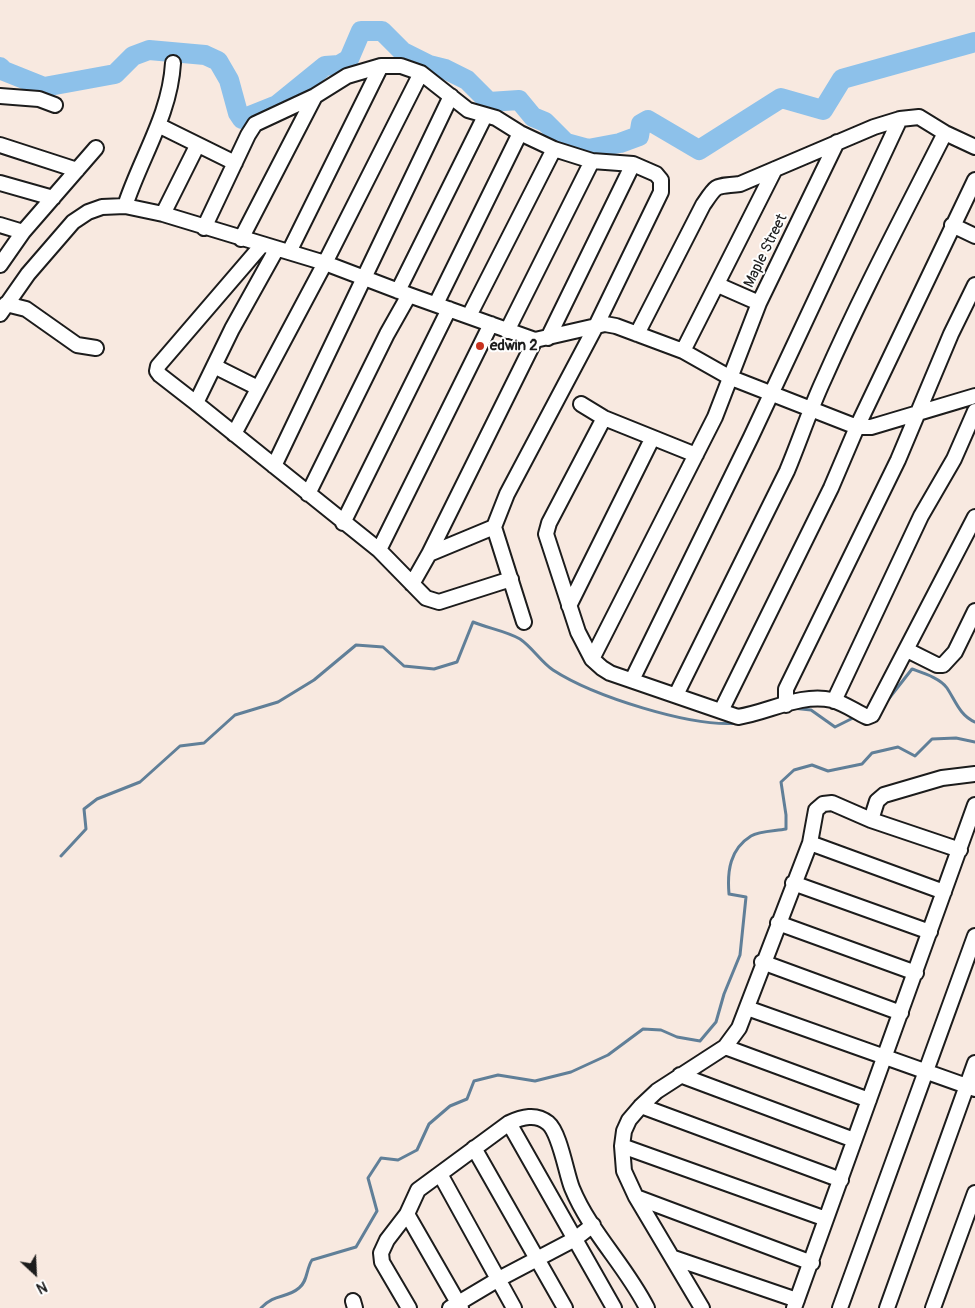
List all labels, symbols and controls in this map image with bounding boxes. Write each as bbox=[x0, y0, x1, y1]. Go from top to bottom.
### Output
street label: Maple Street bbox=[740, 211, 792, 291]
place label: edwin 2 bbox=[490, 337, 538, 355]
marker: edwin 2 bbox=[474, 340, 486, 352]
north arrow bbox=[10, 1248, 60, 1298]
text: N bbox=[34, 1277, 49, 1297]

